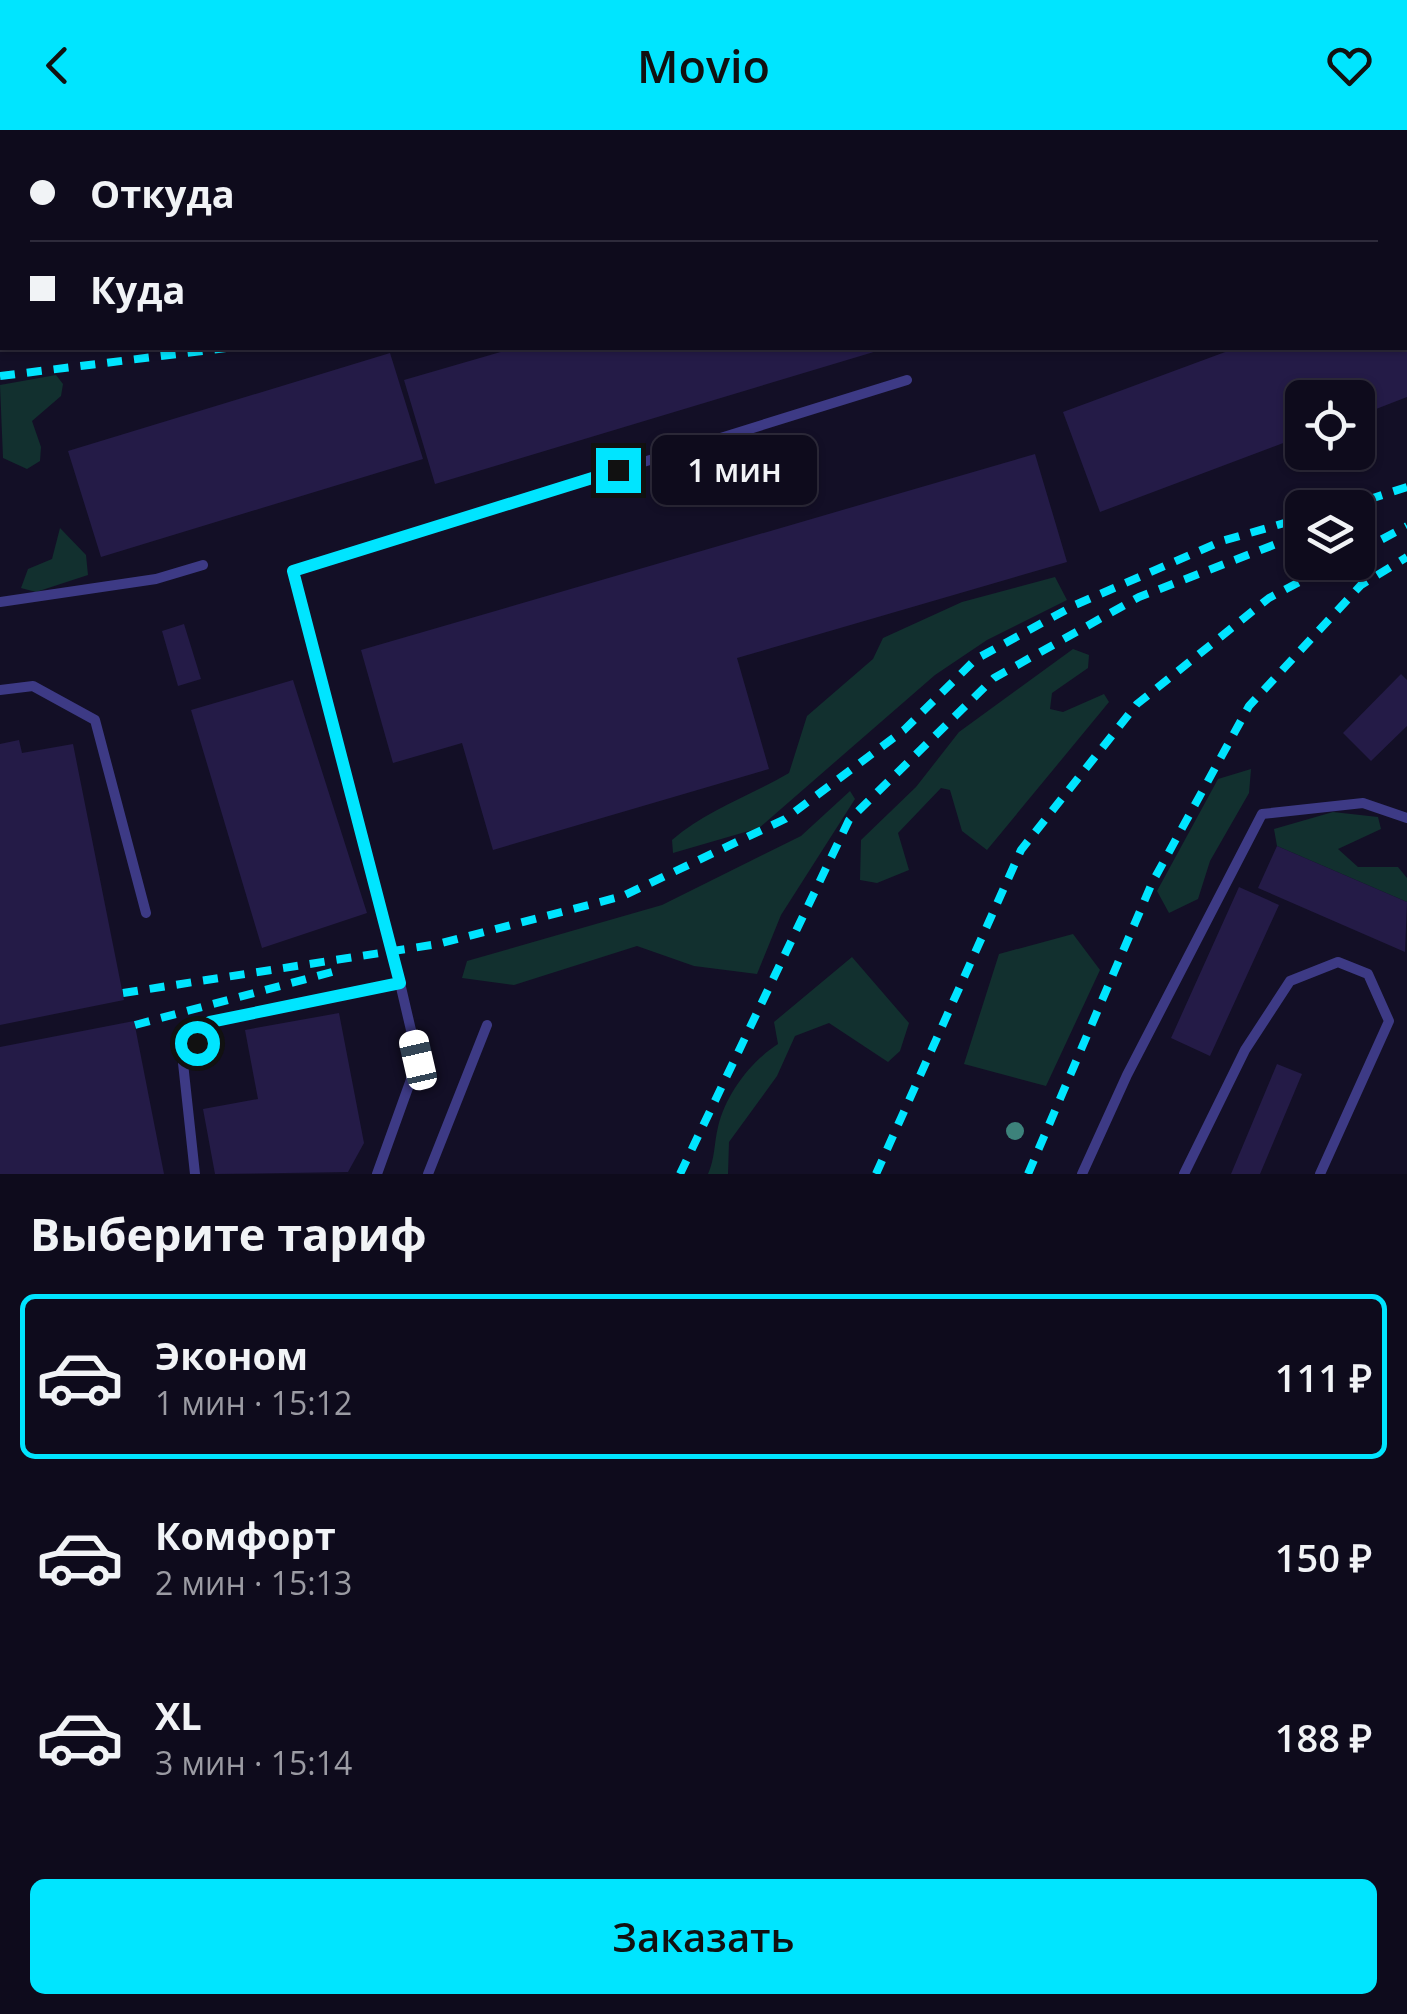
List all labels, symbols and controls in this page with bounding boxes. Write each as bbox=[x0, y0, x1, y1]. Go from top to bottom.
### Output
text: Movio bbox=[637, 35, 770, 96]
icon: back bbox=[30, 38, 85, 93]
icon: heart bbox=[1322, 38, 1377, 93]
text: Откуда bbox=[90, 167, 235, 219]
text: Куда bbox=[90, 263, 185, 315]
map controls bbox=[1285, 380, 1375, 580]
button: locate bbox=[1285, 380, 1375, 470]
callout: 1 мин bbox=[653, 435, 818, 505]
route end bbox=[596, 448, 641, 493]
text: 1 мин bbox=[687, 448, 782, 491]
button: layers bbox=[1285, 490, 1375, 580]
route start bbox=[175, 1021, 220, 1066]
car bbox=[397, 1027, 439, 1093]
text: Выберите тариф bbox=[30, 1203, 427, 1264]
text: Эконом bbox=[155, 1329, 308, 1381]
icon: car bbox=[35, 1332, 125, 1422]
text: 111 ₽ bbox=[1275, 1351, 1372, 1403]
text: 1 мин · 15:12 bbox=[155, 1381, 352, 1424]
text: Комфорт bbox=[155, 1509, 336, 1561]
icon: car bbox=[35, 1512, 125, 1602]
text: 150 ₽ bbox=[1275, 1531, 1372, 1583]
text: 2 мин · 15:13 bbox=[155, 1561, 352, 1604]
text: XL bbox=[155, 1689, 202, 1741]
icon: car bbox=[35, 1692, 125, 1782]
text: 188 ₽ bbox=[1275, 1711, 1372, 1763]
text: 3 мин · 15:14 bbox=[155, 1741, 352, 1784]
button: Заказать bbox=[30, 1879, 1377, 1994]

